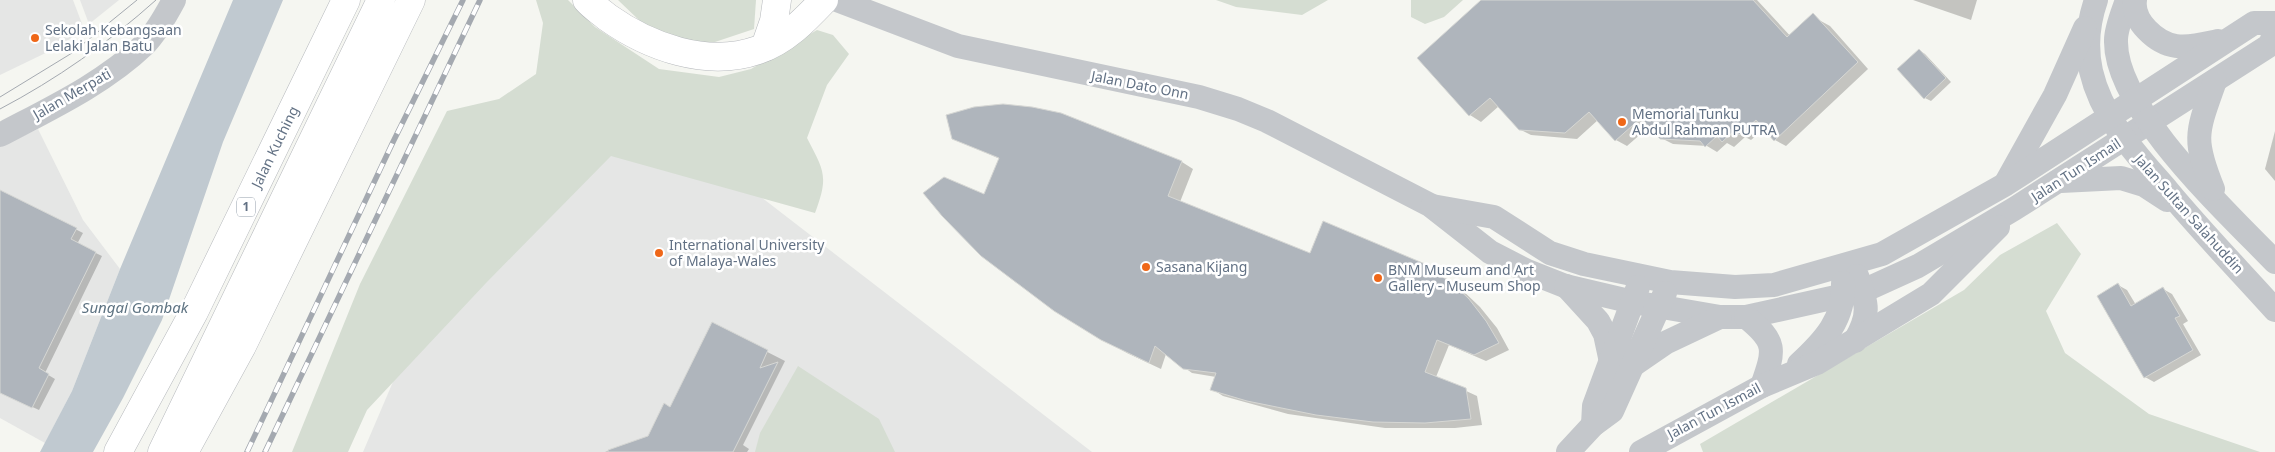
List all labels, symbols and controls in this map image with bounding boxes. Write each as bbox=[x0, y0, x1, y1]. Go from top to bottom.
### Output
place label: Sekolah Kebangsaan Lelaki Jalan Batu bbox=[45, 20, 182, 55]
marker: Sekolah Kebangsaan Lelaki Jalan Batu bbox=[29, 32, 41, 44]
street label: Jalan Merpati bbox=[28, 64, 114, 125]
street label: Jalan Dato Onn bbox=[1088, 65, 1190, 103]
street label: Jalan Kuching bbox=[246, 103, 303, 193]
place label: Memorial Tunku Abdul Rahman PUTRA bbox=[1632, 104, 1777, 139]
marker: Memorial Tunku Abdul Rahman PUTRA bbox=[1616, 116, 1628, 128]
street label: Jalan Tun Ismail bbox=[2026, 134, 2124, 207]
street label: Jalan Sultan Salahuddin bbox=[2129, 148, 2248, 277]
road number: 1 bbox=[237, 198, 255, 216]
place label: International University of Malaya-Wales bbox=[669, 235, 825, 270]
marker: International University of Malaya-Wales bbox=[653, 247, 665, 259]
place label: Sasana Kijang bbox=[1156, 257, 1247, 276]
place label: BNM Museum and Art Gallery - Museum Shop bbox=[1388, 260, 1541, 295]
marker: Sasana Kijang bbox=[1140, 261, 1152, 273]
marker: BNM Museum and Art Gallery - Museum Shop bbox=[1372, 272, 1384, 284]
water label: Sungai Gombak bbox=[82, 297, 189, 317]
street label: Jalan Tun Ismail bbox=[1662, 378, 1764, 444]

